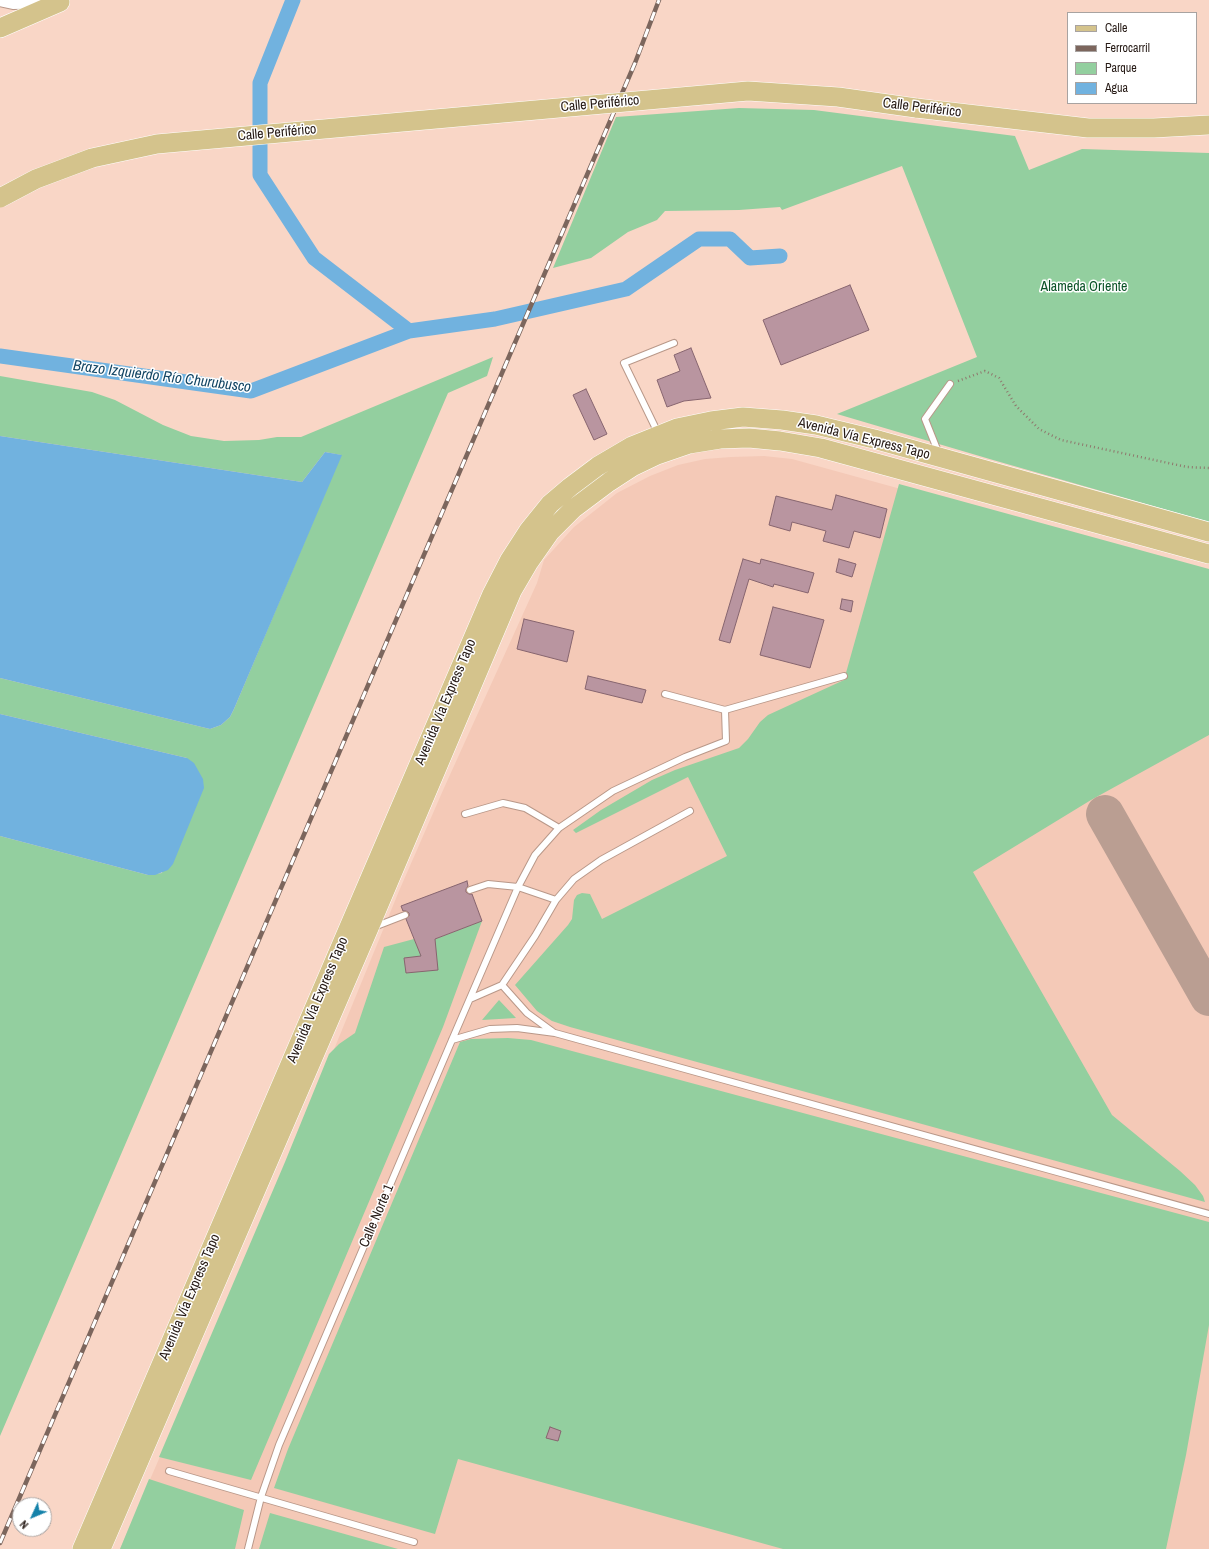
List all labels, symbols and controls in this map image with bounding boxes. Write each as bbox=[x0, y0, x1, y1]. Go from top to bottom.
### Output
legend bbox=[1067, 12, 1197, 104]
text: Calle bbox=[1105, 20, 1127, 36]
text: Ferrocarril bbox=[1105, 40, 1150, 56]
text: Parque bbox=[1105, 60, 1137, 76]
text: Agua bbox=[1105, 80, 1128, 96]
street label: Calle Periférico bbox=[560, 92, 640, 116]
street label: Calle Periférico bbox=[882, 95, 962, 121]
street label: Calle Periférico bbox=[237, 121, 317, 145]
park label: Alameda Oriente bbox=[1041, 279, 1127, 295]
water label: Brazo Izquierdo Río Churubusco bbox=[72, 357, 252, 397]
street label: Avenida Vía Express Tapo bbox=[796, 415, 932, 463]
street label: Avenida Vía Express Tapo bbox=[412, 637, 480, 767]
street label: Avenida Vía Express Tapo bbox=[284, 935, 352, 1065]
street label: Calle Norte 1 bbox=[356, 1182, 398, 1250]
street label: Avenida Vía Express Tapo bbox=[156, 1232, 224, 1362]
north arrow bbox=[12, 1497, 52, 1537]
text: N bbox=[17, 1517, 31, 1532]

